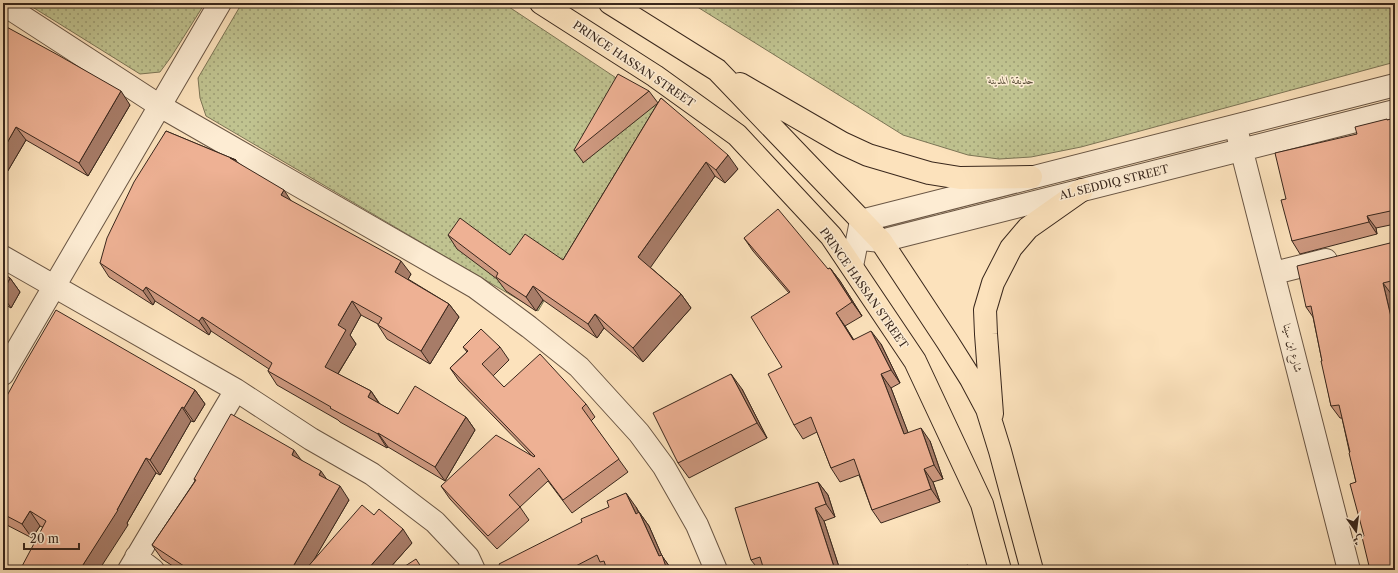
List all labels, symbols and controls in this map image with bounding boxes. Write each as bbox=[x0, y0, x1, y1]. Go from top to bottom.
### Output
street label: PRINCE HASSAN STREET bbox=[570, 18, 698, 111]
park label: حديقة المدينة bbox=[987, 73, 1034, 87]
street label: AL SEDDIQ STREET bbox=[1057, 161, 1171, 203]
street label: PRINCE HASSAN STREET bbox=[817, 225, 912, 352]
street label: شارع ابن سينا bbox=[1277, 322, 1306, 375]
north arrow bbox=[1336, 511, 1376, 551]
scale bar bbox=[24, 525, 79, 551]
text: 20 m bbox=[30, 531, 59, 546]
text: ش bbox=[1351, 533, 1365, 549]

